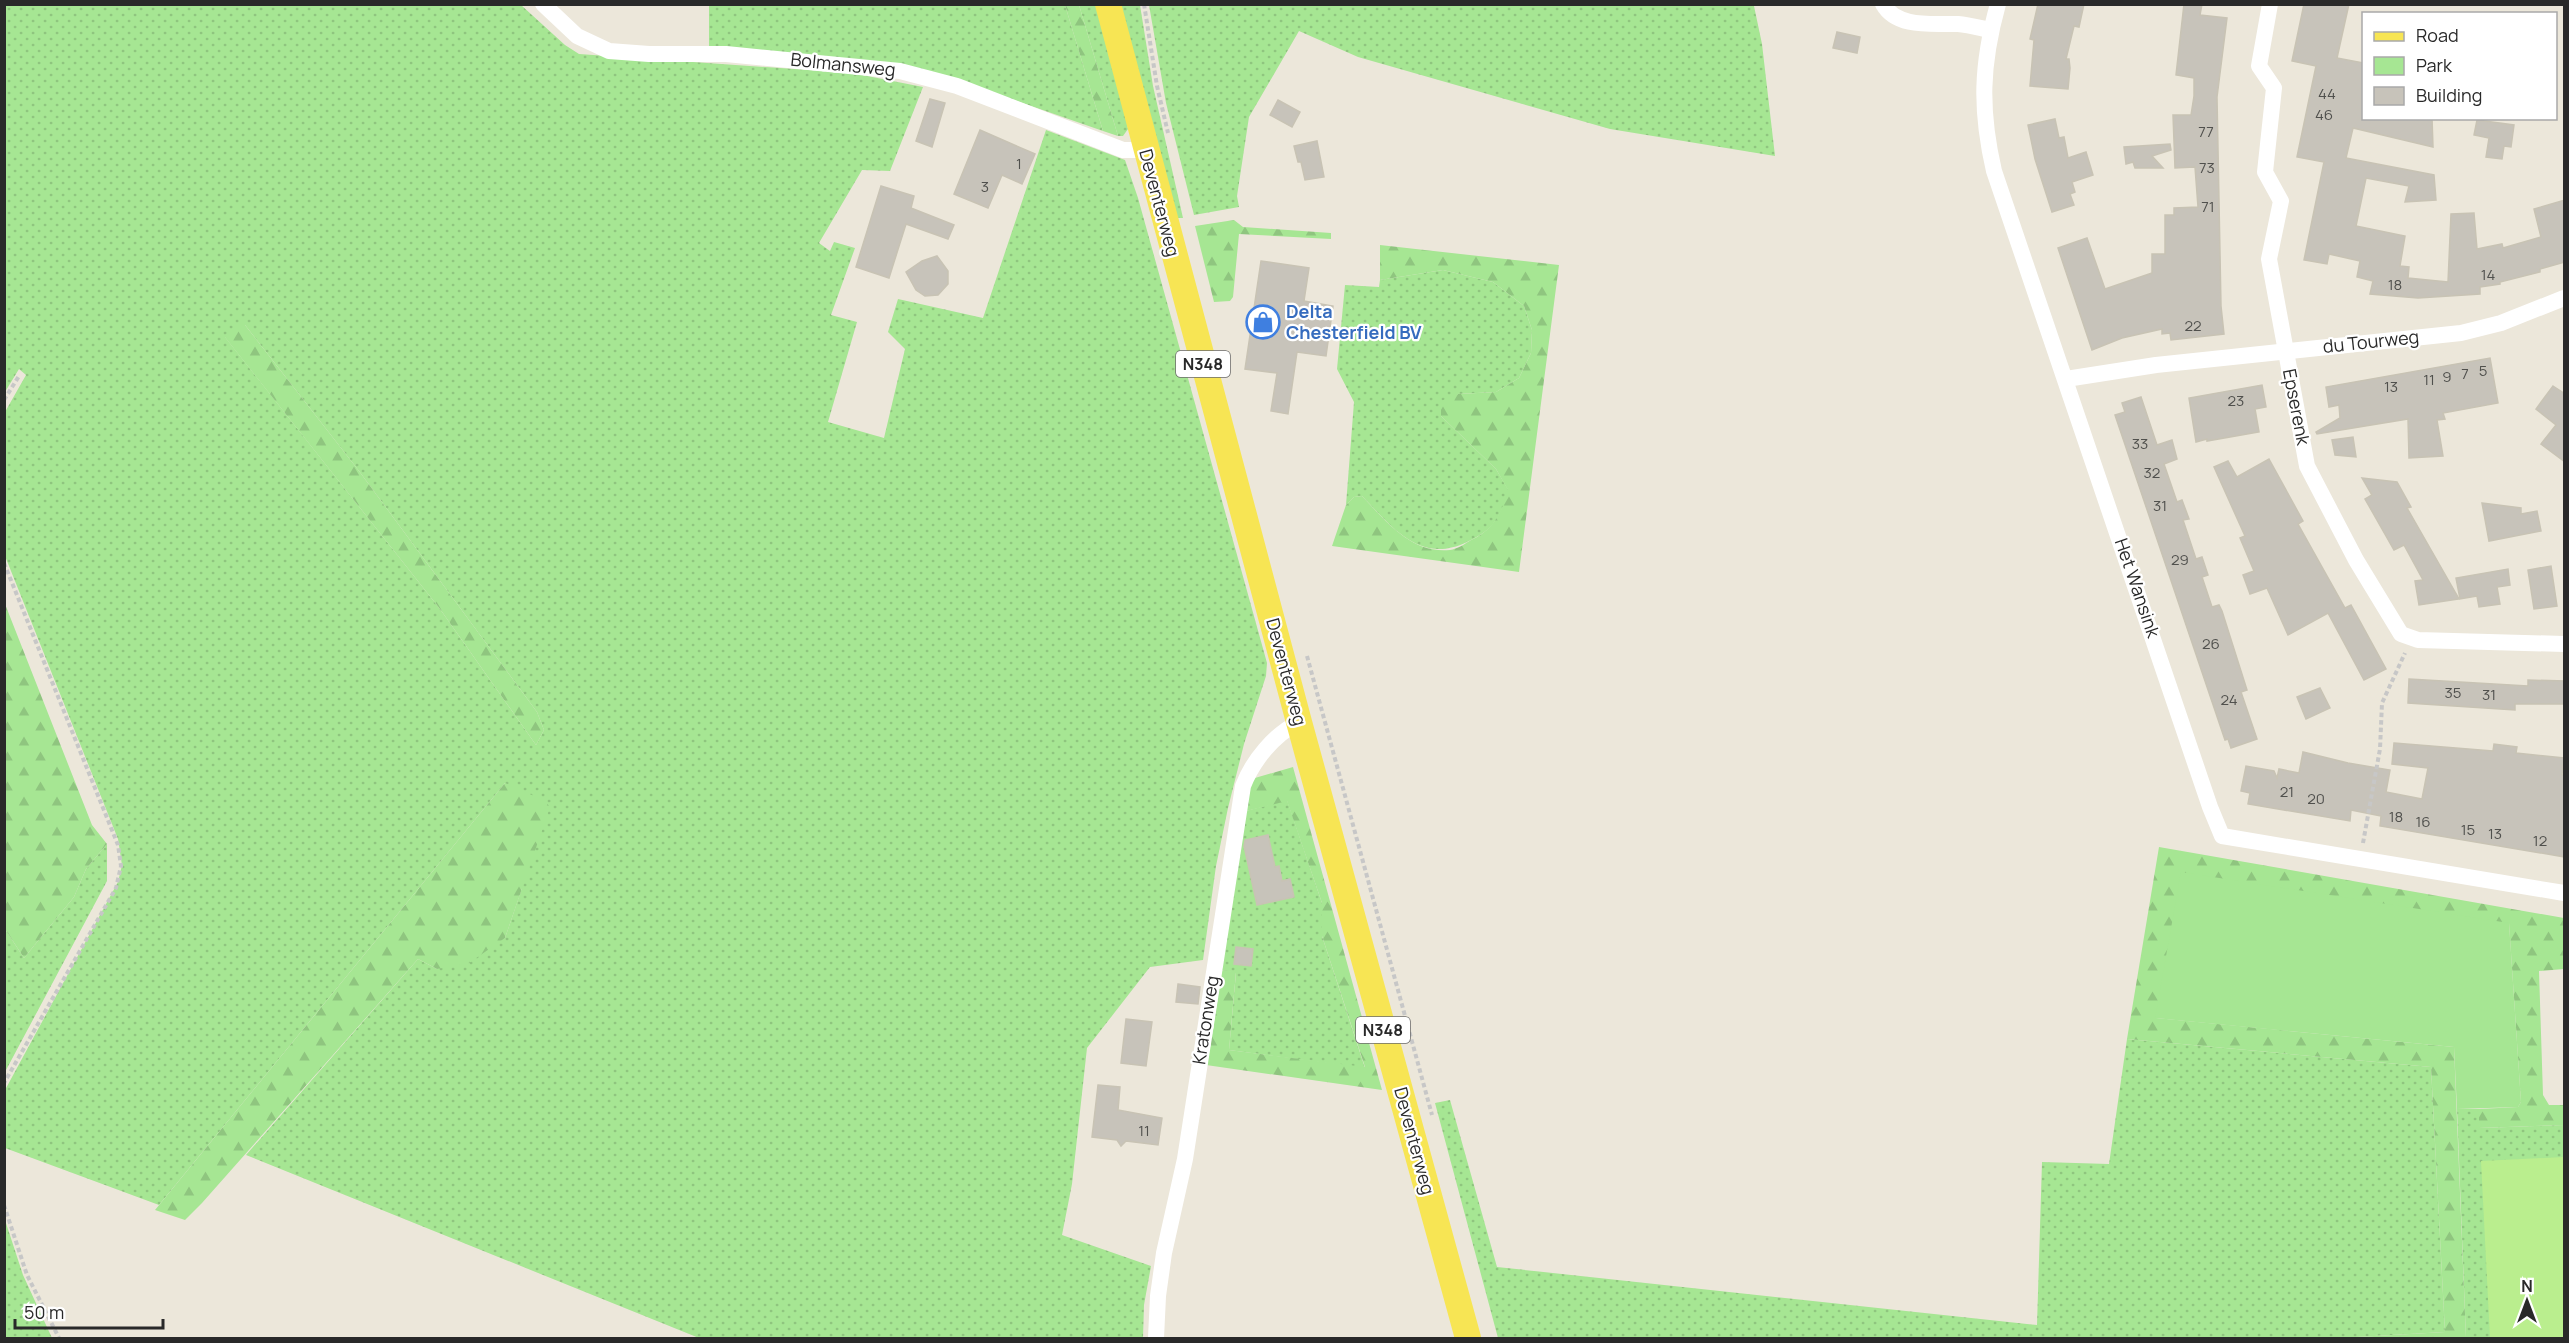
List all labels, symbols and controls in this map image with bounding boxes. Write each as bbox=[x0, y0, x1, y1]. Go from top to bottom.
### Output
legend bbox=[2362, 12, 2557, 120]
text: Road bbox=[2416, 23, 2459, 47]
street label: Bolmansweg bbox=[789, 47, 897, 81]
text: Park bbox=[2416, 53, 2453, 77]
house number: 44 bbox=[2318, 83, 2336, 104]
text: Building bbox=[2416, 83, 2482, 107]
house number: 46 bbox=[2315, 104, 2333, 125]
house number: 77 bbox=[2198, 121, 2214, 142]
street label: Deventerweg bbox=[1134, 146, 1186, 259]
house number: 1 bbox=[1016, 153, 1022, 174]
house number: 73 bbox=[2199, 157, 2215, 178]
house number: 3 bbox=[981, 176, 989, 197]
house number: 71 bbox=[2201, 196, 2215, 217]
house number: 14 bbox=[2481, 264, 2495, 285]
house number: 18 bbox=[2388, 274, 2402, 295]
place label: Delta Chesterfield BV bbox=[1286, 299, 1422, 344]
shop icon: Delta Chesterfield BV bbox=[1245, 304, 1281, 340]
house number: 22 bbox=[2184, 315, 2202, 336]
street label: du Tourweg bbox=[2322, 324, 2420, 358]
road number: N348 bbox=[1176, 351, 1230, 377]
house number: 5 bbox=[2479, 360, 2487, 381]
house number: 7 bbox=[2461, 363, 2469, 384]
house number: 9 bbox=[2442, 366, 2452, 387]
street label: Epserenk bbox=[2278, 367, 2316, 448]
house number: 11 bbox=[2423, 369, 2435, 390]
house number: 13 bbox=[2384, 376, 2398, 397]
house number: 23 bbox=[2228, 390, 2244, 411]
house number: 33 bbox=[2132, 433, 2148, 454]
house number: 32 bbox=[2144, 462, 2160, 483]
house number: 31 bbox=[2153, 495, 2167, 516]
street label: Het Wansink bbox=[2110, 535, 2167, 642]
house number: 29 bbox=[2171, 549, 2189, 570]
street label: Deventerweg bbox=[1261, 615, 1313, 728]
house number: 26 bbox=[2202, 633, 2220, 654]
house number: 35 bbox=[2445, 682, 2461, 703]
house number: 31 bbox=[2482, 684, 2496, 705]
house number: 24 bbox=[2220, 689, 2238, 710]
house number: 21 bbox=[2280, 781, 2294, 802]
house number: 20 bbox=[2307, 788, 2325, 809]
house number: 18 bbox=[2389, 806, 2403, 827]
house number: 16 bbox=[2415, 811, 2431, 832]
house number: 15 bbox=[2461, 819, 2475, 840]
house number: 13 bbox=[2488, 823, 2502, 844]
house number: 12 bbox=[2533, 830, 2547, 851]
street label: Kratonweg bbox=[1186, 974, 1224, 1066]
road number: N348 bbox=[1356, 1017, 1410, 1043]
street label: Deventerweg bbox=[1389, 1084, 1441, 1197]
house number: 11 bbox=[1138, 1120, 1150, 1141]
north arrow bbox=[2497, 1271, 2557, 1331]
text: N bbox=[2521, 1275, 2533, 1297]
scale bar bbox=[15, 1292, 164, 1330]
text: 50 m bbox=[24, 1300, 64, 1324]

